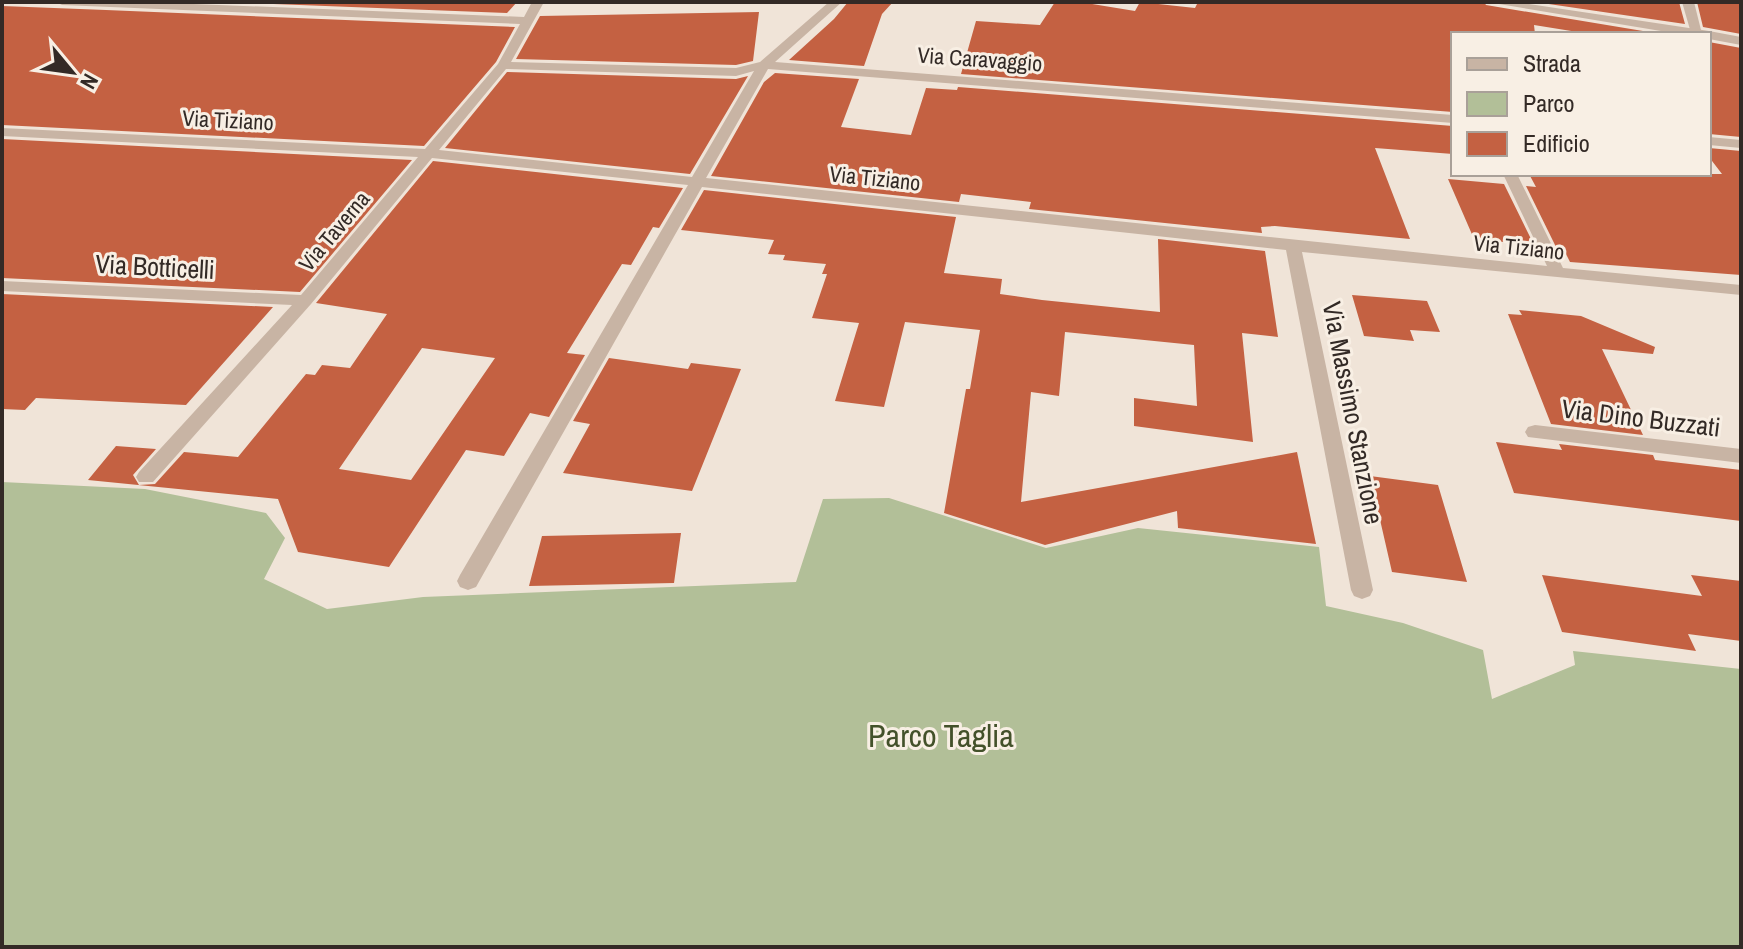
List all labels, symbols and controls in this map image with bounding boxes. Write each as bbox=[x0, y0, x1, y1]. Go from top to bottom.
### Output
north arrow bbox=[32, 32, 112, 112]
legend bbox=[1451, 32, 1711, 176]
street label: Via Caravaggio bbox=[917, 40, 1043, 78]
text: Strada bbox=[1523, 47, 1581, 79]
text: N bbox=[73, 69, 106, 95]
text: Parco bbox=[1523, 87, 1574, 119]
street label: Via Tiziano bbox=[182, 103, 274, 137]
text: Edificio bbox=[1523, 127, 1590, 159]
street label: Via Tiziano bbox=[828, 158, 922, 198]
street label: Via Taverna bbox=[292, 185, 376, 277]
street label: Via Tiziano bbox=[1472, 227, 1566, 267]
street label: Via Botticelli bbox=[95, 246, 216, 287]
street label: Via Massimo Stanzione bbox=[1315, 299, 1392, 527]
street label: Via Dino Buzzati bbox=[1560, 390, 1722, 445]
park label: Parco Taglia bbox=[868, 714, 1014, 757]

